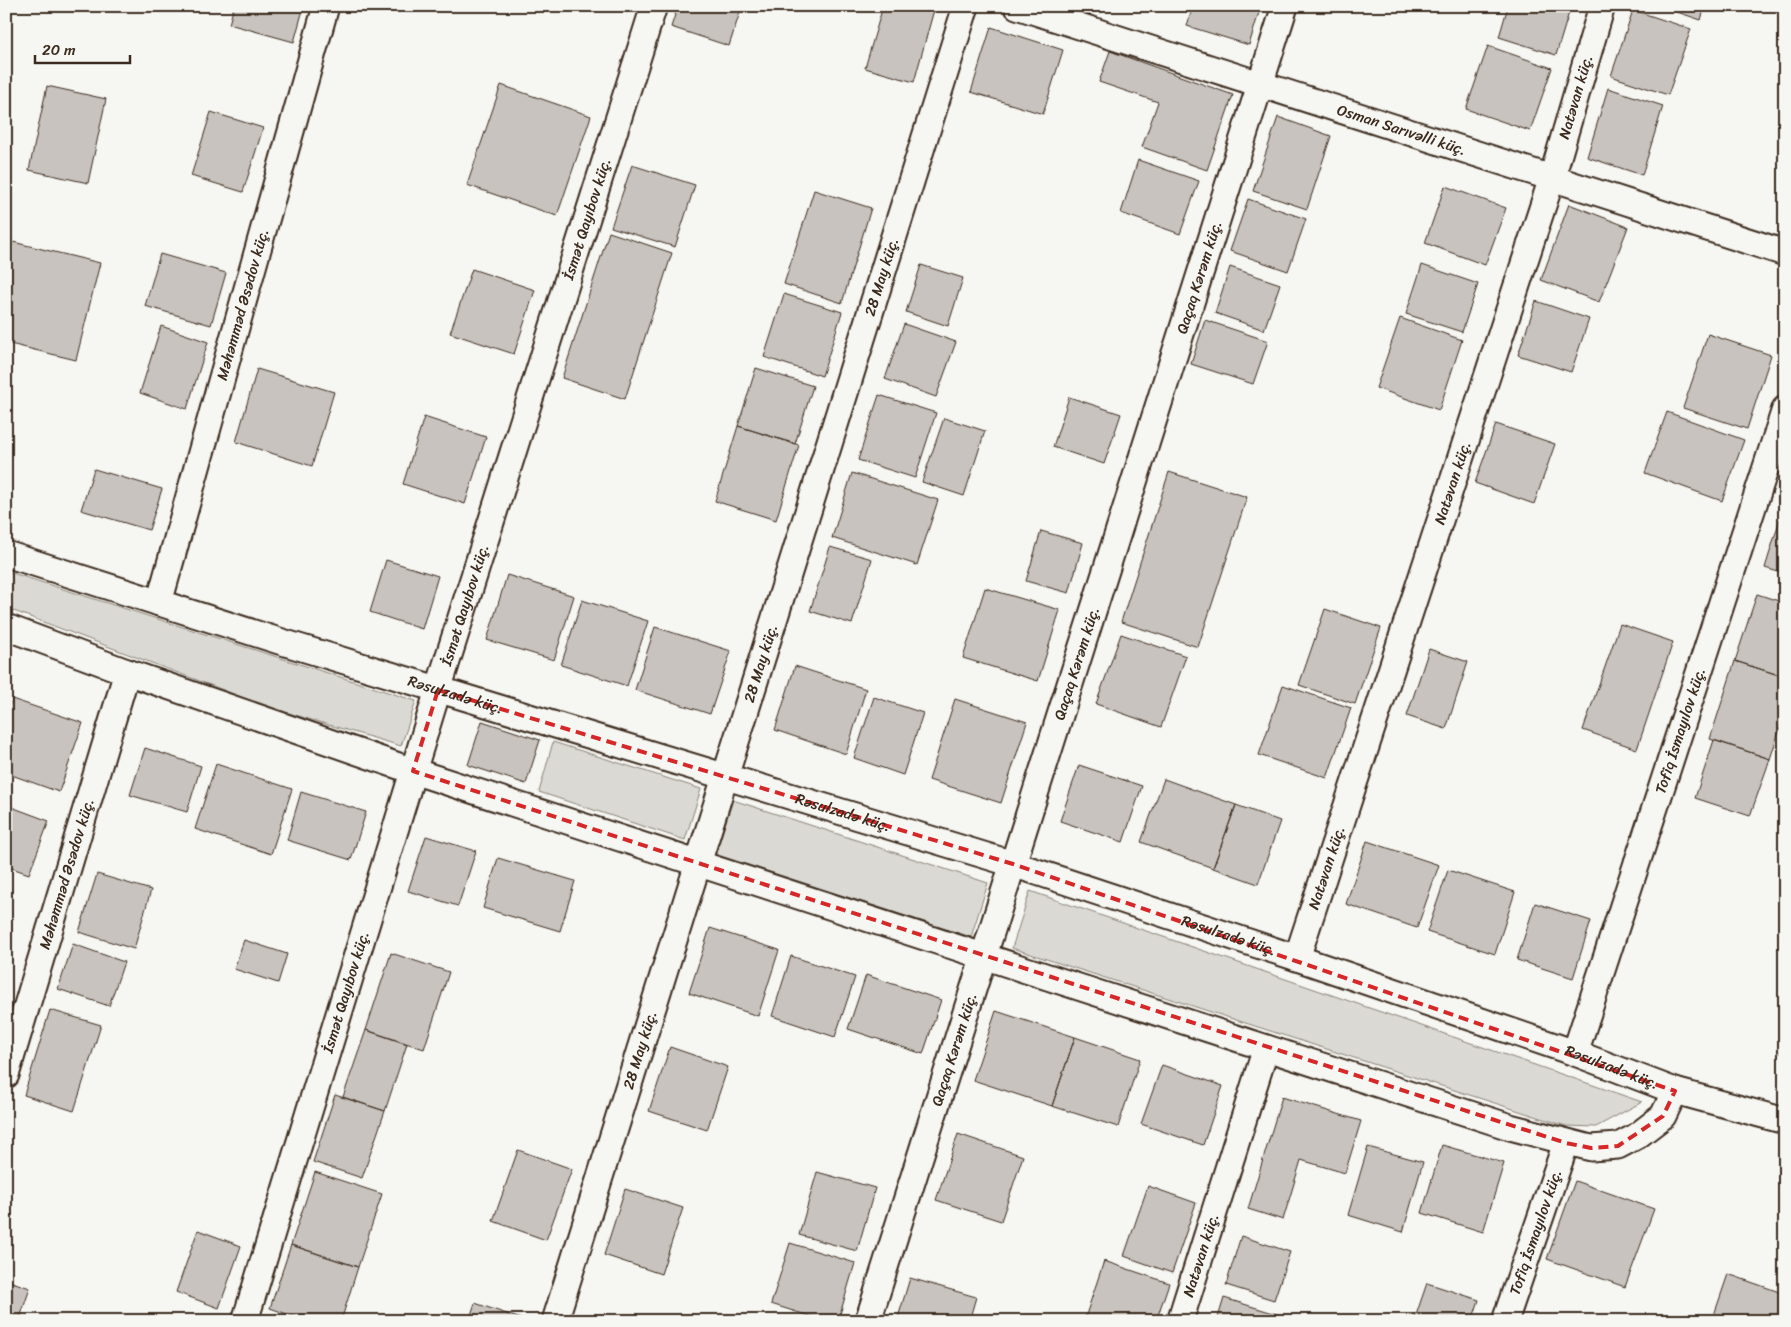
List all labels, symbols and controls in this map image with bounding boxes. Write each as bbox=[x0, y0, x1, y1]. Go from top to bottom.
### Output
scale bar bbox=[35, 32, 130, 64]
text: 20 m bbox=[42, 37, 76, 63]
street label: Natəvan küç. bbox=[1551, 52, 1600, 142]
street label: Osman Sarıvəlli küç. bbox=[1334, 97, 1470, 163]
street label: İsmət Qayıbov küç. bbox=[555, 155, 618, 284]
street label: Qaçaq Kərəm küç. bbox=[1169, 217, 1229, 337]
street label: Məhəmməd Əsədov küç. bbox=[209, 225, 276, 383]
street label: 28 May küç. bbox=[857, 234, 906, 319]
street label: Natəvan küç. bbox=[1427, 437, 1478, 528]
street label: İsmət Qayıbov küç. bbox=[433, 541, 496, 670]
street label: Qaçaq Kərəm küç. bbox=[1046, 603, 1107, 723]
street label: 28 May küç. bbox=[736, 621, 785, 706]
street label: Tofiq İsmayılov küç. bbox=[1647, 664, 1713, 797]
street label: Rəsulzadə küç. bbox=[405, 668, 506, 721]
street label: Rəsulzadə küç. bbox=[792, 786, 894, 839]
street label: Məhəmməd Əsədov küç. bbox=[31, 795, 101, 953]
street label: Natəvan küç. bbox=[1301, 822, 1352, 913]
street label: Rəsulzadə küç. bbox=[1178, 908, 1280, 963]
street label: İsmət Qayıbov küç. bbox=[314, 928, 377, 1057]
street label: Qaçaq Kərəm küç. bbox=[924, 989, 984, 1109]
street label: 28 May küç. bbox=[615, 1007, 664, 1093]
street label: Rəsulzadə küç. bbox=[1562, 1038, 1662, 1097]
street label: Tofiq İsmayılov küç. bbox=[1502, 1166, 1569, 1299]
street label: Natəvan küç. bbox=[1175, 1210, 1226, 1300]

